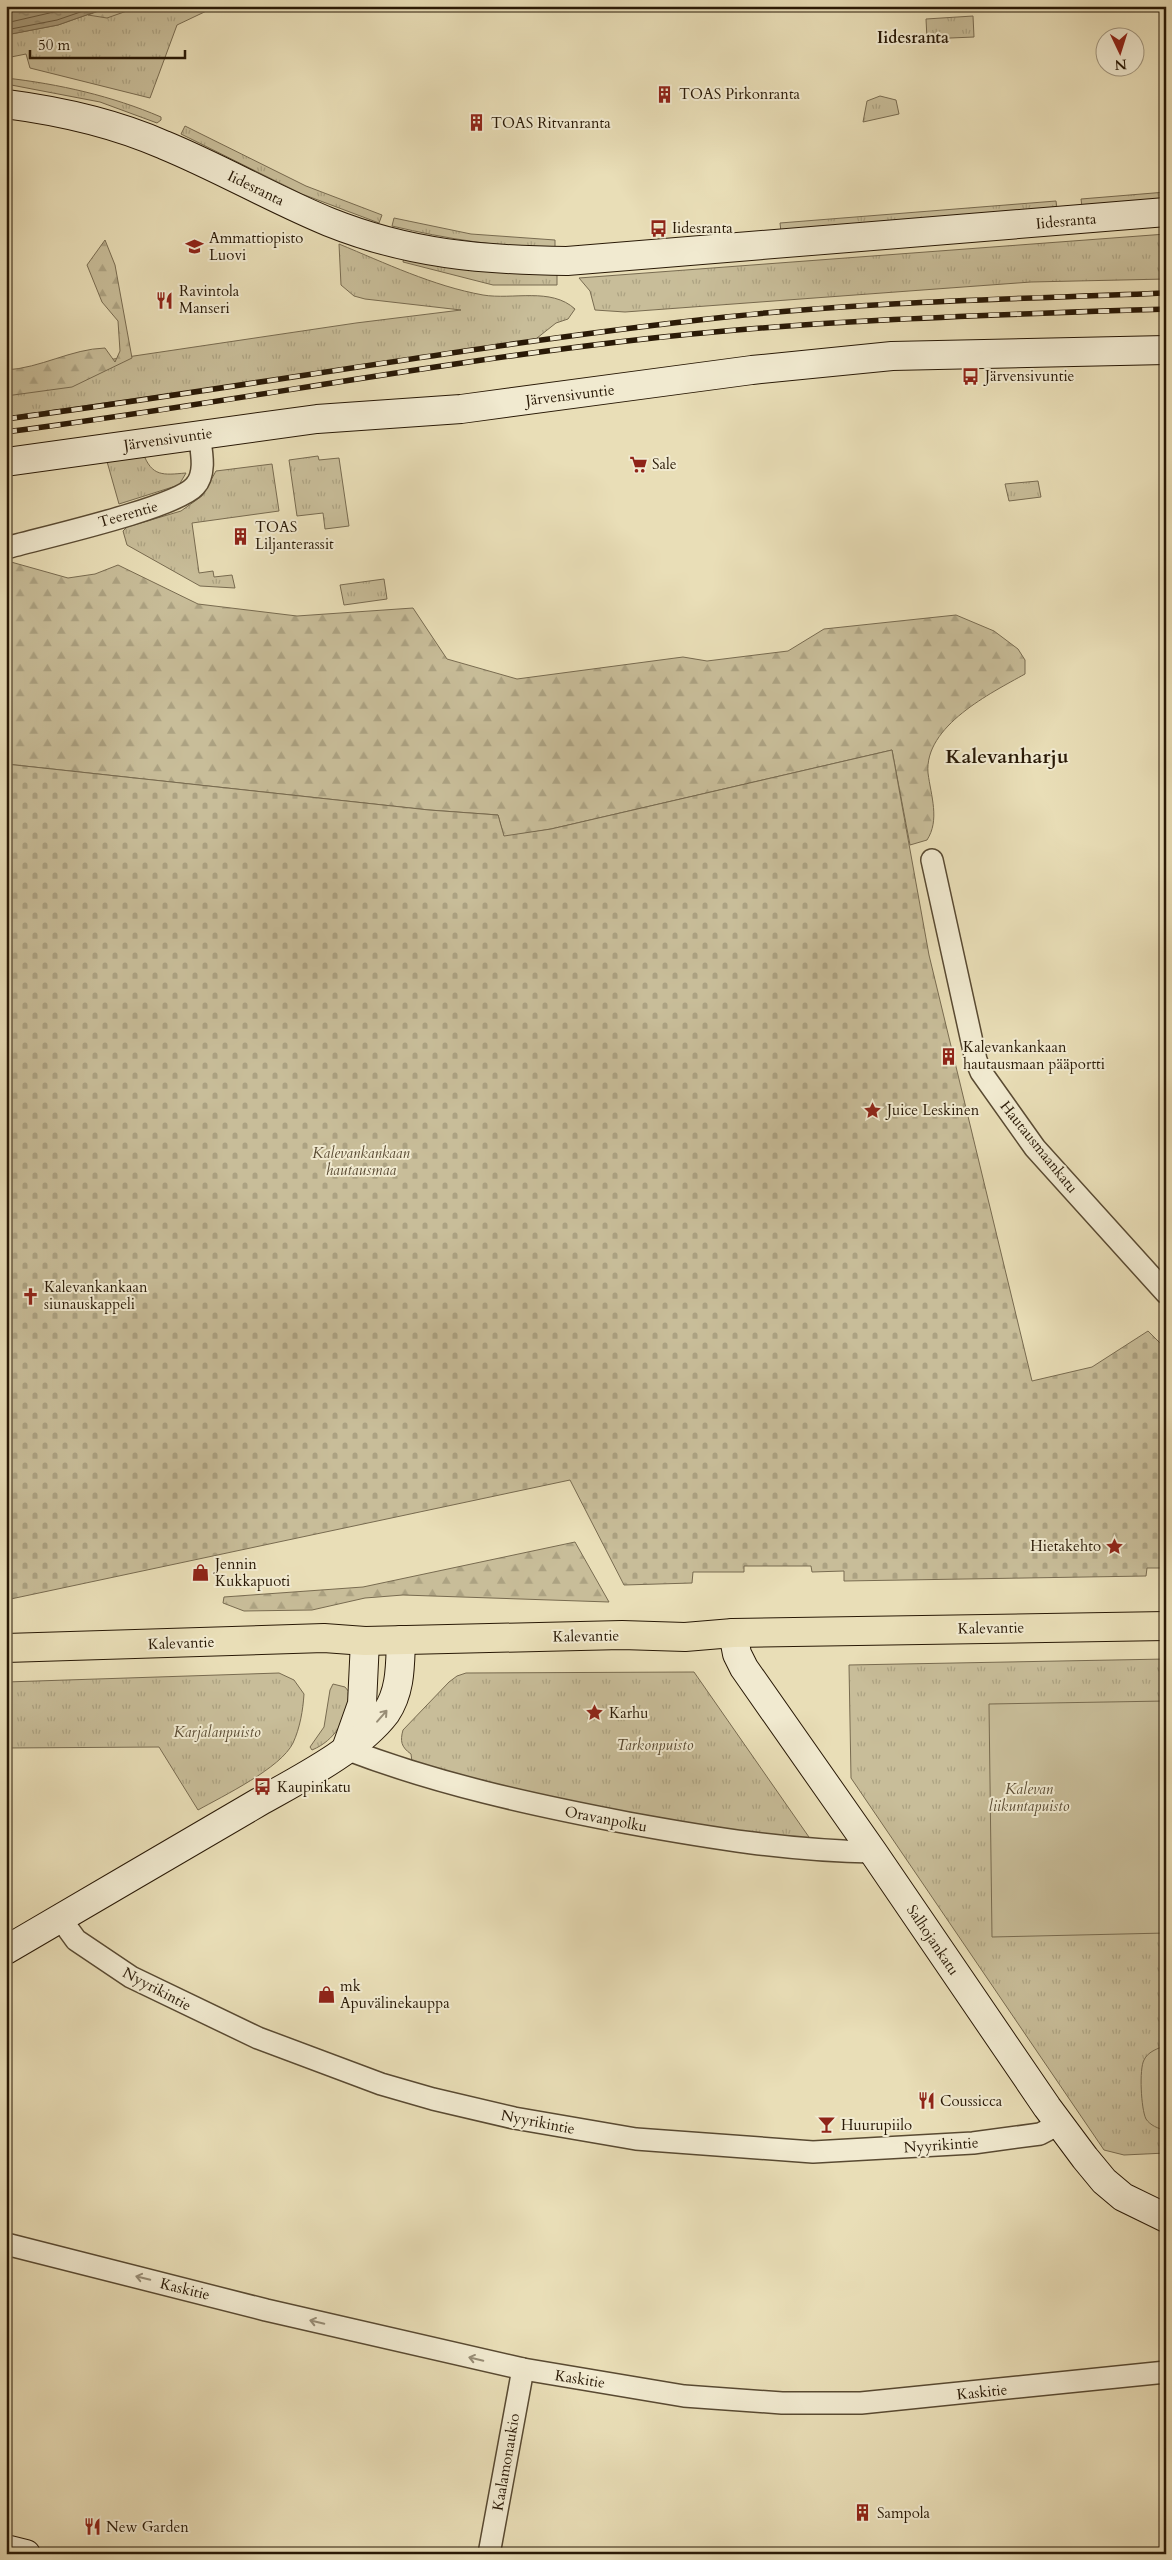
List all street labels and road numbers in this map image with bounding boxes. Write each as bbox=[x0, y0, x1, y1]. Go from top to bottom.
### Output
street label: Iidesranta bbox=[224, 166, 288, 211]
street label: Iidesranta bbox=[1035, 208, 1098, 234]
street label: Järvensivuntie bbox=[522, 380, 616, 411]
street label: Järvensivuntie bbox=[120, 423, 214, 455]
street label: Teerentie bbox=[96, 496, 160, 532]
street label: Hautausmaankatu bbox=[996, 1097, 1082, 1197]
street label: Kalevantie bbox=[958, 1617, 1025, 1639]
street label: Kalevantie bbox=[553, 1625, 620, 1647]
street label: Kalevantie bbox=[147, 1632, 215, 1654]
street label: Oravanpolku bbox=[563, 1801, 649, 1837]
street label: Salhojankatu bbox=[902, 1901, 964, 1979]
street label: Nyyrikintie bbox=[119, 1963, 195, 2015]
street label: Nyyrikintie bbox=[499, 2105, 577, 2139]
street label: Nyyrikintie bbox=[903, 2132, 979, 2158]
street label: Kaskitie bbox=[158, 2273, 212, 2305]
street label: Kaskitie bbox=[553, 2365, 607, 2393]
street label: Kaskitie bbox=[956, 2379, 1008, 2405]
street label: Kaalamonaukio bbox=[488, 2412, 524, 2512]

